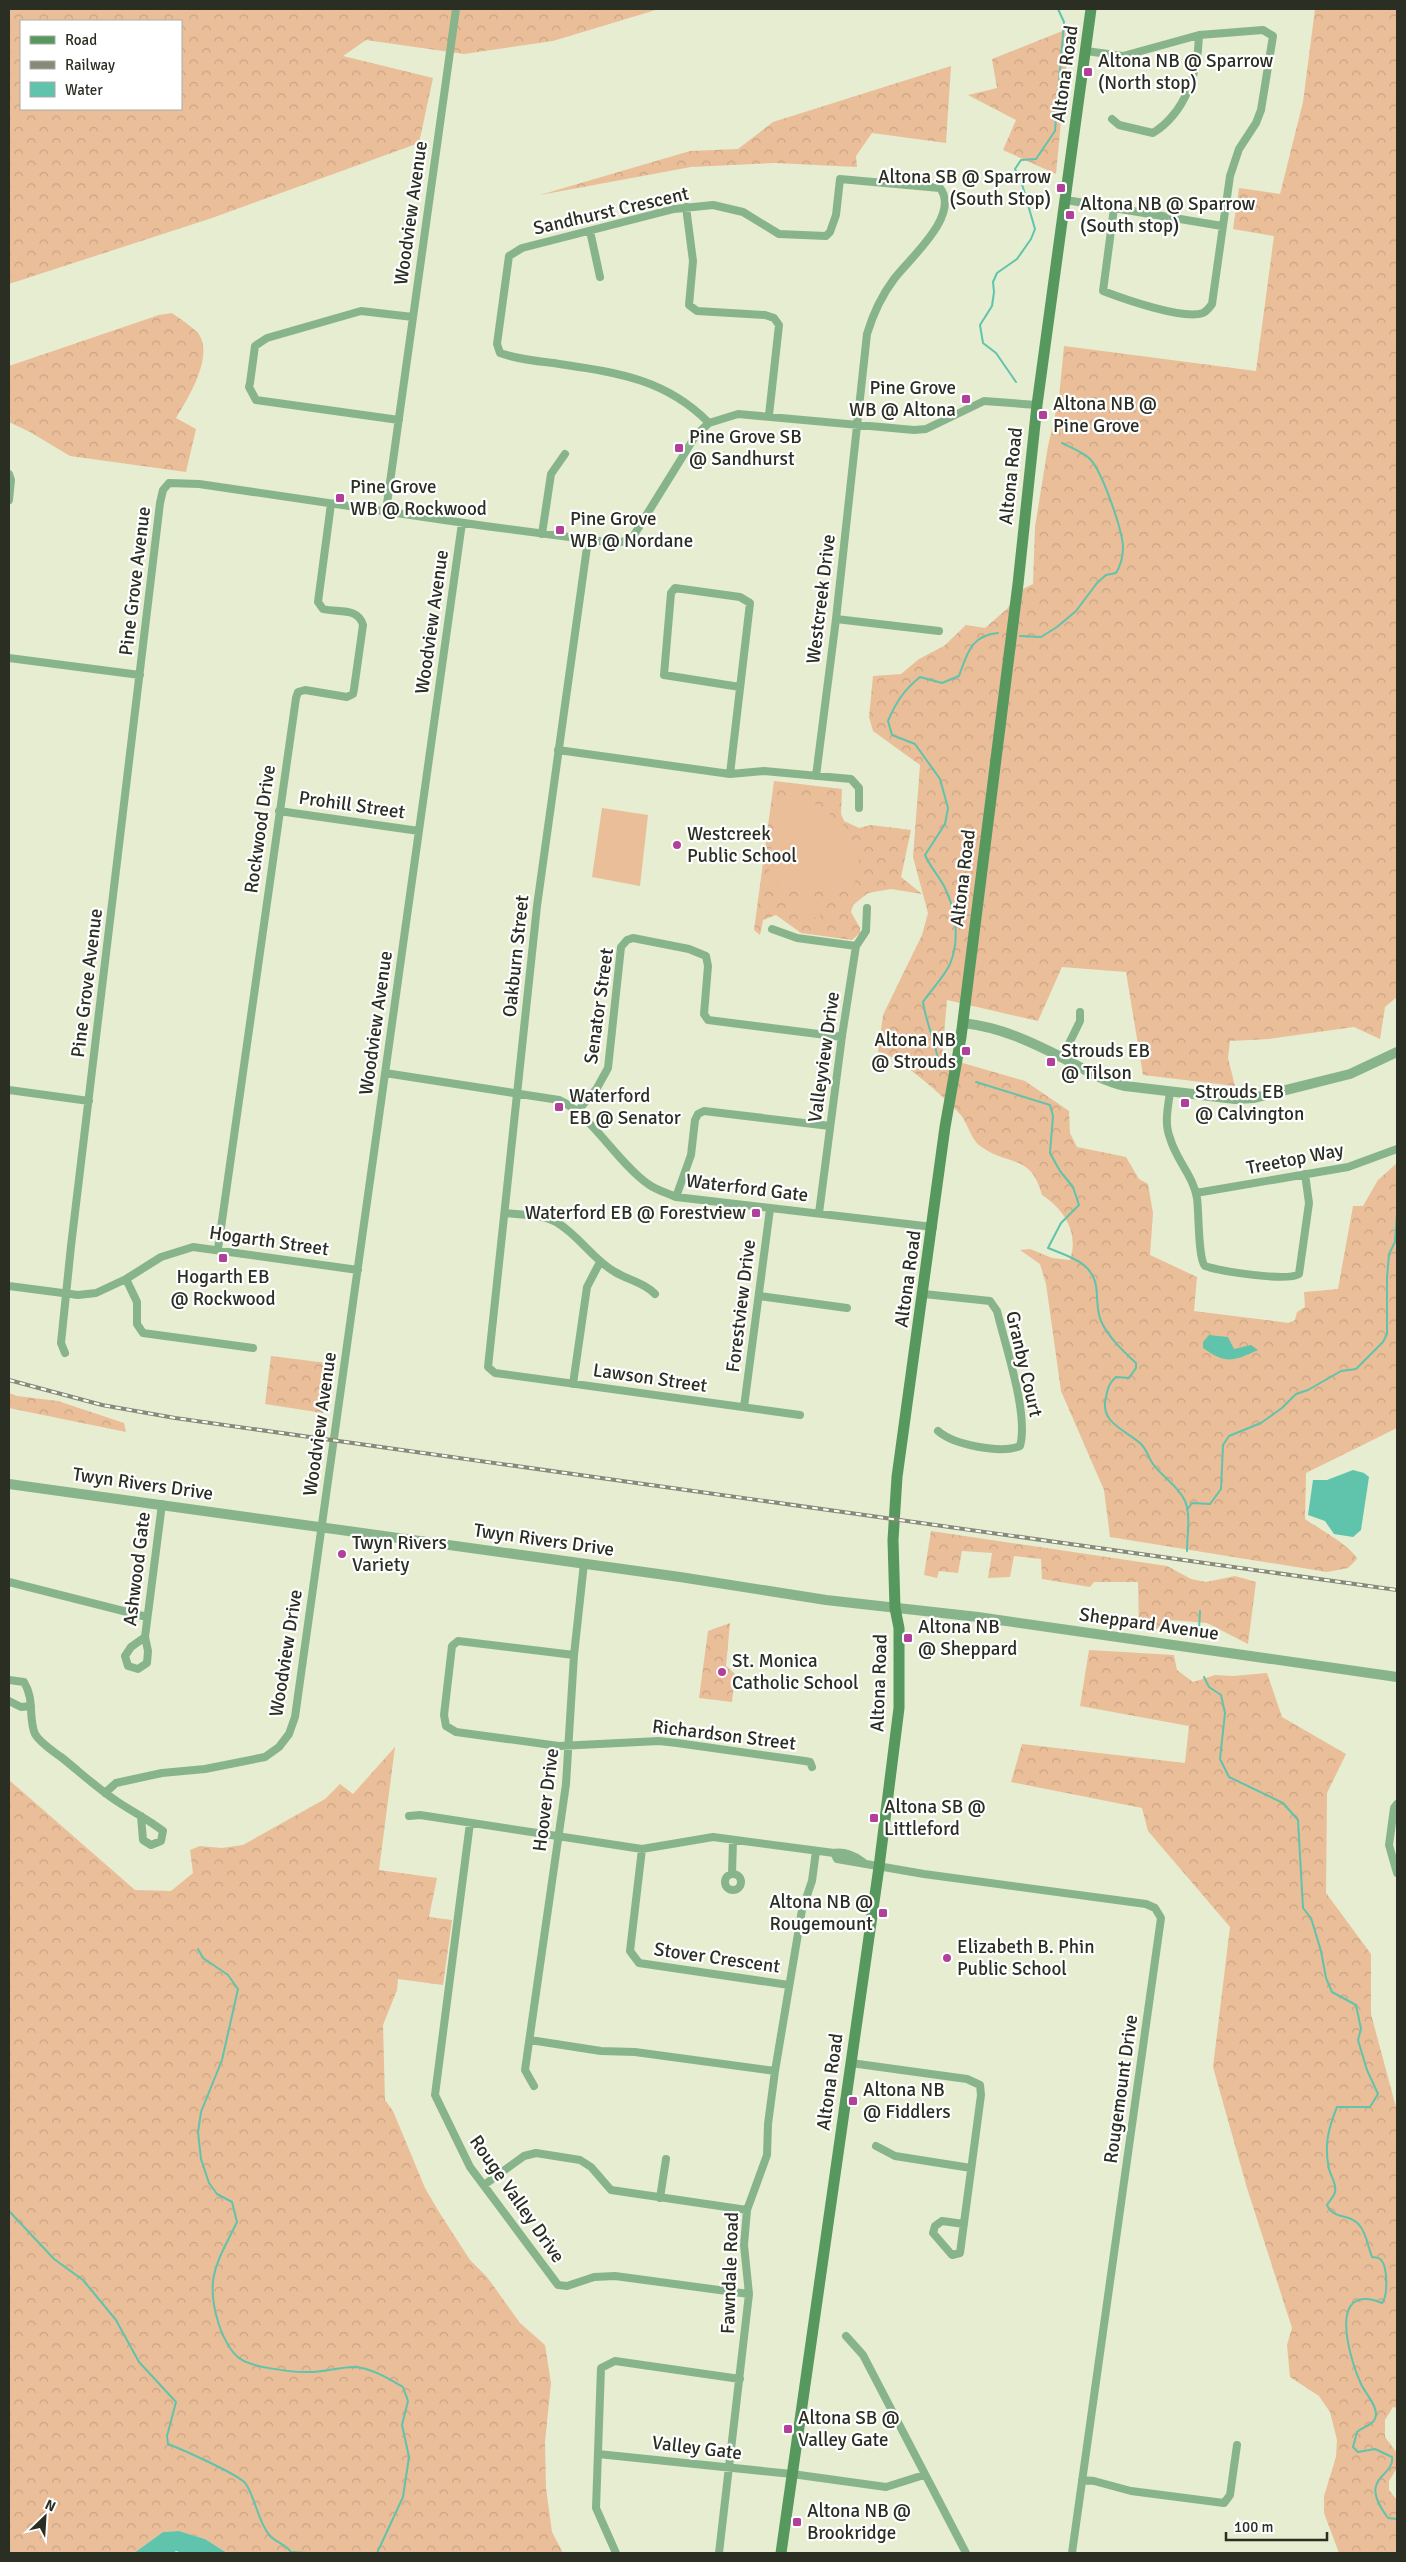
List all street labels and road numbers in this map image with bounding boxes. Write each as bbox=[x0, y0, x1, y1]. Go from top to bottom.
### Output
street label: Altona Road bbox=[1046, 24, 1084, 124]
street label: Woodview Avenue bbox=[389, 139, 433, 287]
street label: Sandhurst Crescent bbox=[531, 181, 691, 241]
street label: Altona Road bbox=[994, 426, 1028, 526]
street label: Pine Grove Avenue bbox=[114, 505, 156, 657]
street label: Westcreek Drive bbox=[801, 533, 841, 665]
street label: Woodview Avenue bbox=[410, 548, 454, 696]
street label: Rockwood Drive bbox=[239, 763, 281, 895]
street label: Prohill Street bbox=[297, 786, 407, 824]
street label: Altona Road bbox=[945, 828, 981, 928]
street label: Oakburn Street bbox=[498, 893, 534, 1018]
street label: Pine Grove Avenue bbox=[66, 907, 108, 1059]
street label: Senator Street bbox=[579, 946, 619, 1066]
street label: Woodview Avenue bbox=[354, 949, 398, 1097]
street label: Valleyview Drive bbox=[803, 990, 845, 1124]
street label: Treetop Way bbox=[1244, 1138, 1346, 1180]
street label: Waterford Gate bbox=[684, 1169, 810, 1207]
street label: Hogarth Street bbox=[208, 1221, 331, 1261]
street label: Altona Road bbox=[889, 1229, 927, 1329]
street label: Forestview Drive bbox=[721, 1238, 761, 1374]
street label: Granby Court bbox=[1000, 1309, 1048, 1420]
street label: Woodview Avenue bbox=[298, 1350, 342, 1498]
street label: Lawson Street bbox=[591, 1358, 709, 1398]
street label: Twyn Rivers Drive bbox=[71, 1462, 215, 1506]
street label: Ashwood Gate bbox=[118, 1510, 156, 1628]
street label: Twyn Rivers Drive bbox=[472, 1518, 616, 1562]
street label: Woodview Drive bbox=[264, 1588, 308, 1718]
street label: Sheppard Avenue bbox=[1078, 1602, 1220, 1646]
street label: Altona Road bbox=[865, 1634, 893, 1732]
street label: Richardson Street bbox=[651, 1714, 798, 1756]
street label: Hoover Drive bbox=[528, 1747, 564, 1853]
street label: Stover Crescent bbox=[652, 1937, 782, 1979]
street label: Rougemount Drive bbox=[1099, 2013, 1143, 2165]
street label: Altona Road bbox=[811, 2032, 849, 2132]
street label: Rouge Valley Drive bbox=[464, 2130, 570, 2268]
street label: Fawndale Road bbox=[716, 2212, 744, 2334]
street label: Valley Gate bbox=[651, 2431, 743, 2465]

